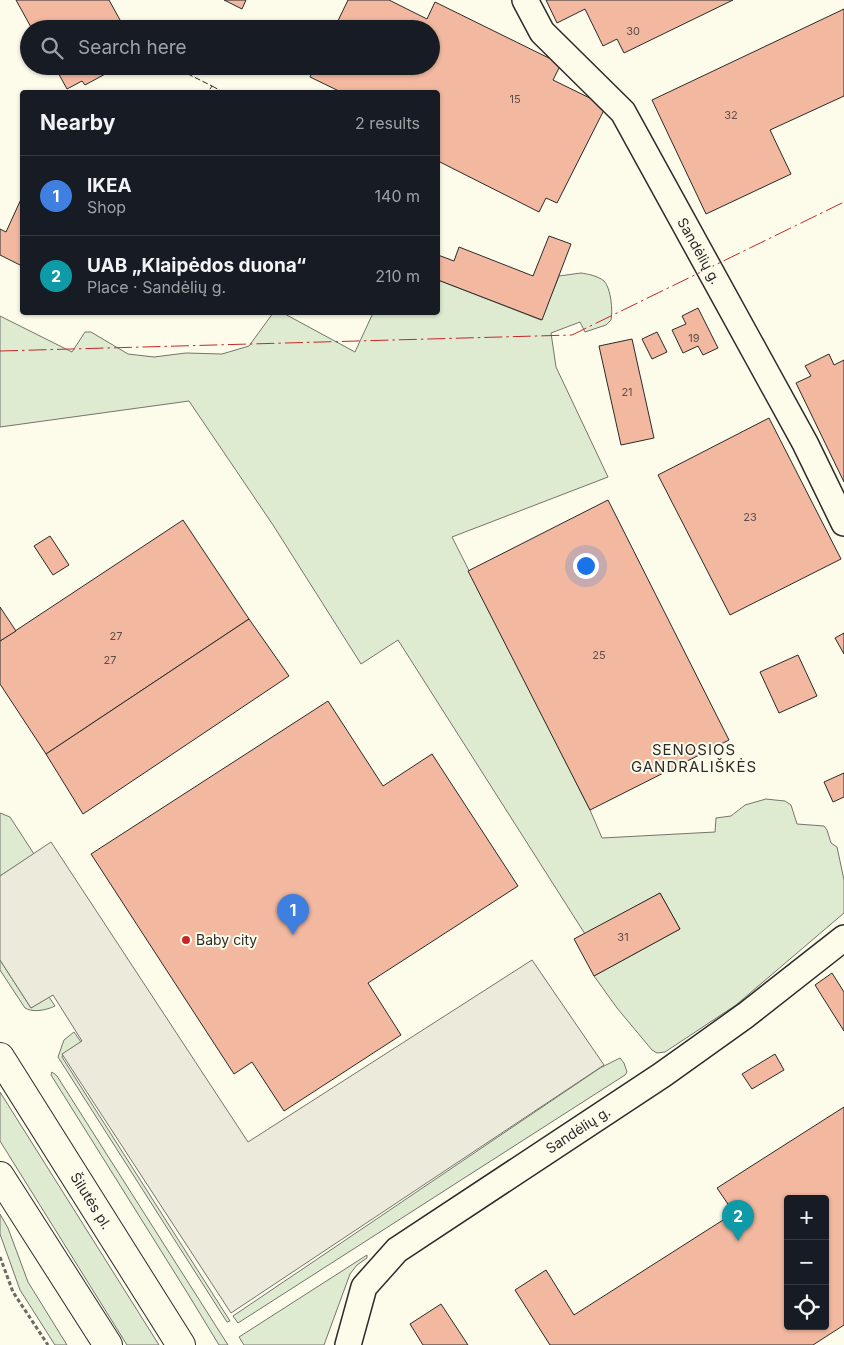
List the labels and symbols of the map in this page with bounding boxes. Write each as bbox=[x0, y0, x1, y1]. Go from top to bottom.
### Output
house number: 30 bbox=[626, 24, 640, 38]
house number: 15 bbox=[509, 92, 521, 106]
house number: 32 bbox=[724, 108, 738, 122]
street label: Sandėlių g. bbox=[674, 215, 725, 287]
house number: 19 bbox=[688, 331, 700, 345]
house number: 21 bbox=[621, 385, 633, 399]
house number: 23 bbox=[743, 510, 757, 524]
your location bbox=[573, 553, 599, 579]
house number: 27 bbox=[110, 629, 122, 643]
house number: 25 bbox=[592, 648, 606, 662]
house number: 27 bbox=[104, 653, 116, 667]
district label: SENOSIOS GANDRALIŠKĖS bbox=[631, 740, 757, 776]
pin: 1 bbox=[277, 894, 309, 935]
house number: 31 bbox=[617, 930, 629, 944]
place label: Baby city bbox=[196, 931, 257, 948]
marker: Baby city bbox=[180, 934, 192, 946]
street label: Sandėlių g. bbox=[542, 1102, 613, 1157]
street label: Šilutės pl. bbox=[67, 1169, 116, 1232]
pin: 2 bbox=[722, 1200, 754, 1241]

